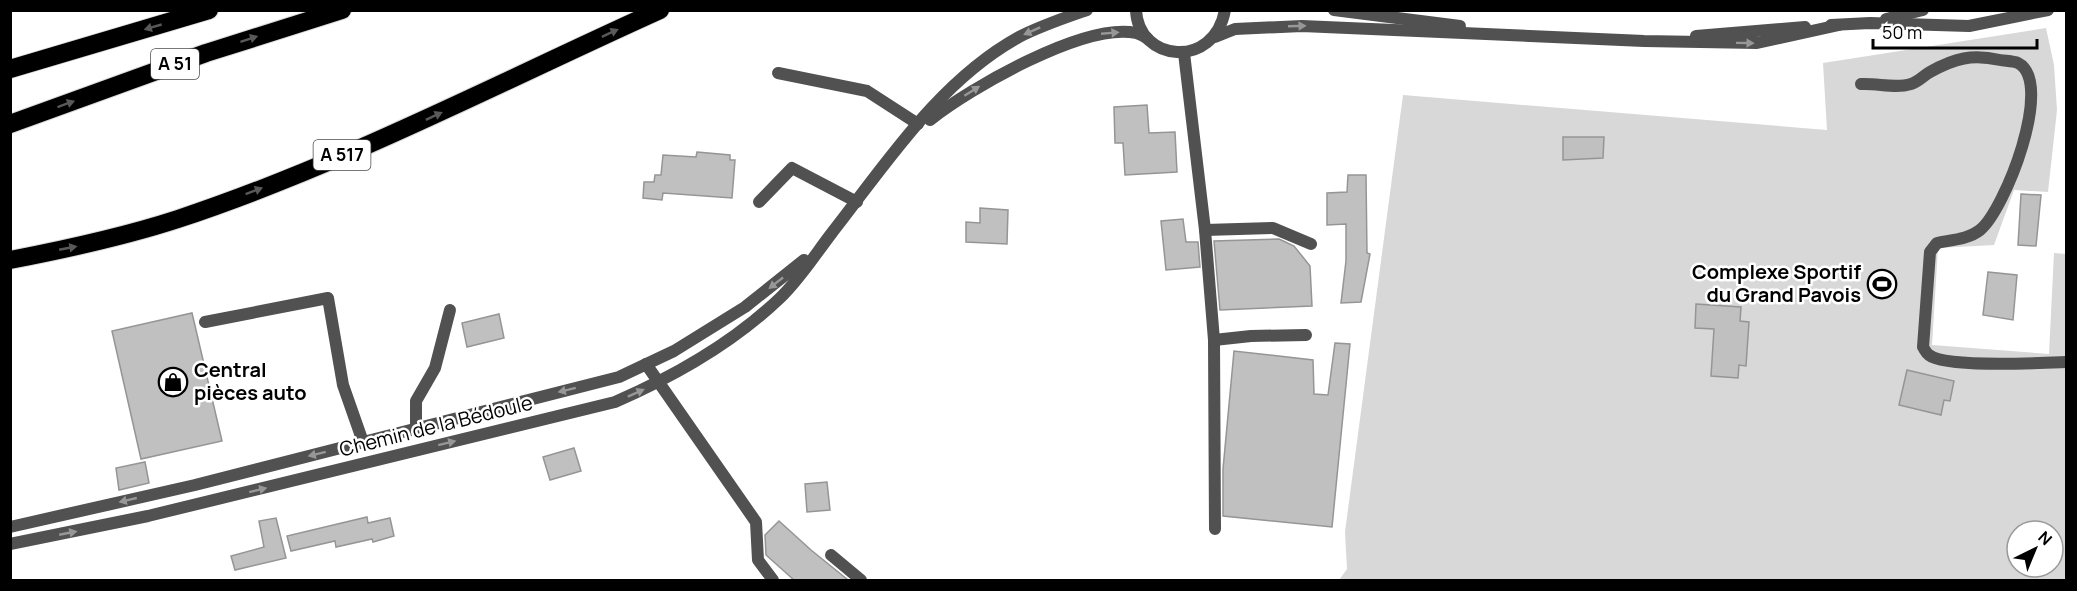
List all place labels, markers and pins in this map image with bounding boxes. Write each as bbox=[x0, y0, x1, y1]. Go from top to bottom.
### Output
place label: Complexe Sportif du Grand Pavois bbox=[1692, 258, 1861, 308]
sports icon: Complexe Sportif du Grand Pavois bbox=[1866, 268, 1898, 300]
place label: Central pièces auto bbox=[194, 356, 307, 406]
shop icon: Central pièces auto bbox=[157, 366, 189, 398]

